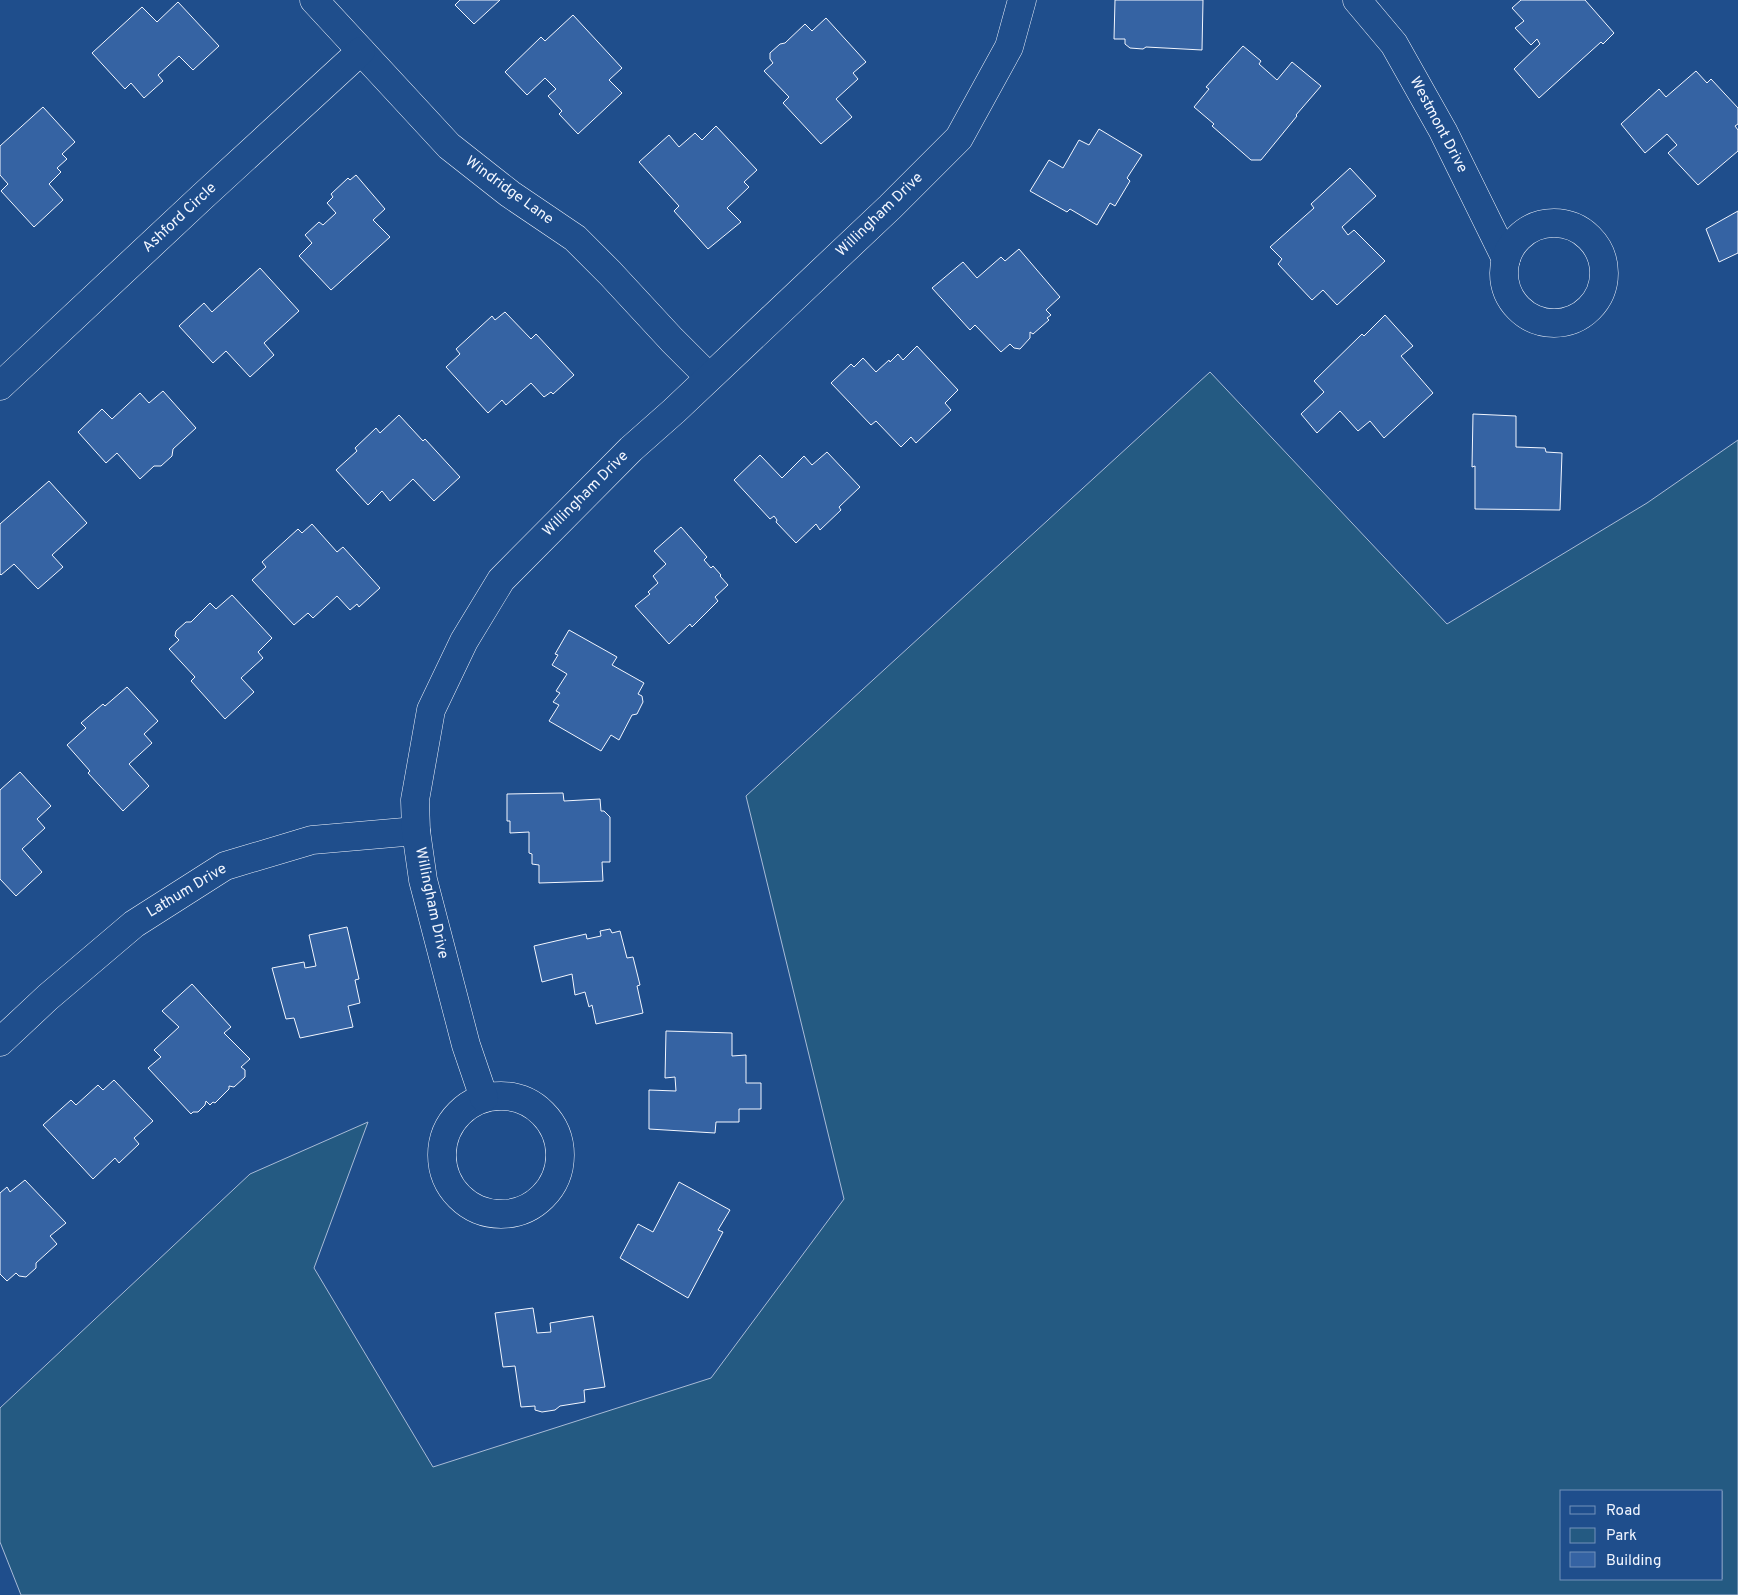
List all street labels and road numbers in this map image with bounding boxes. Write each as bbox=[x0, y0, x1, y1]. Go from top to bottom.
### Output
street label: Westmont Drive bbox=[1405, 74, 1471, 176]
street label: Windridge Lane bbox=[461, 153, 557, 229]
street label: Willingham Drive bbox=[833, 169, 927, 261]
street label: Ashford Circle bbox=[139, 179, 221, 257]
street label: Willingham Drive bbox=[539, 447, 633, 541]
street label: Willingham Drive bbox=[410, 845, 452, 961]
street label: Lathum Drive bbox=[143, 860, 231, 922]

